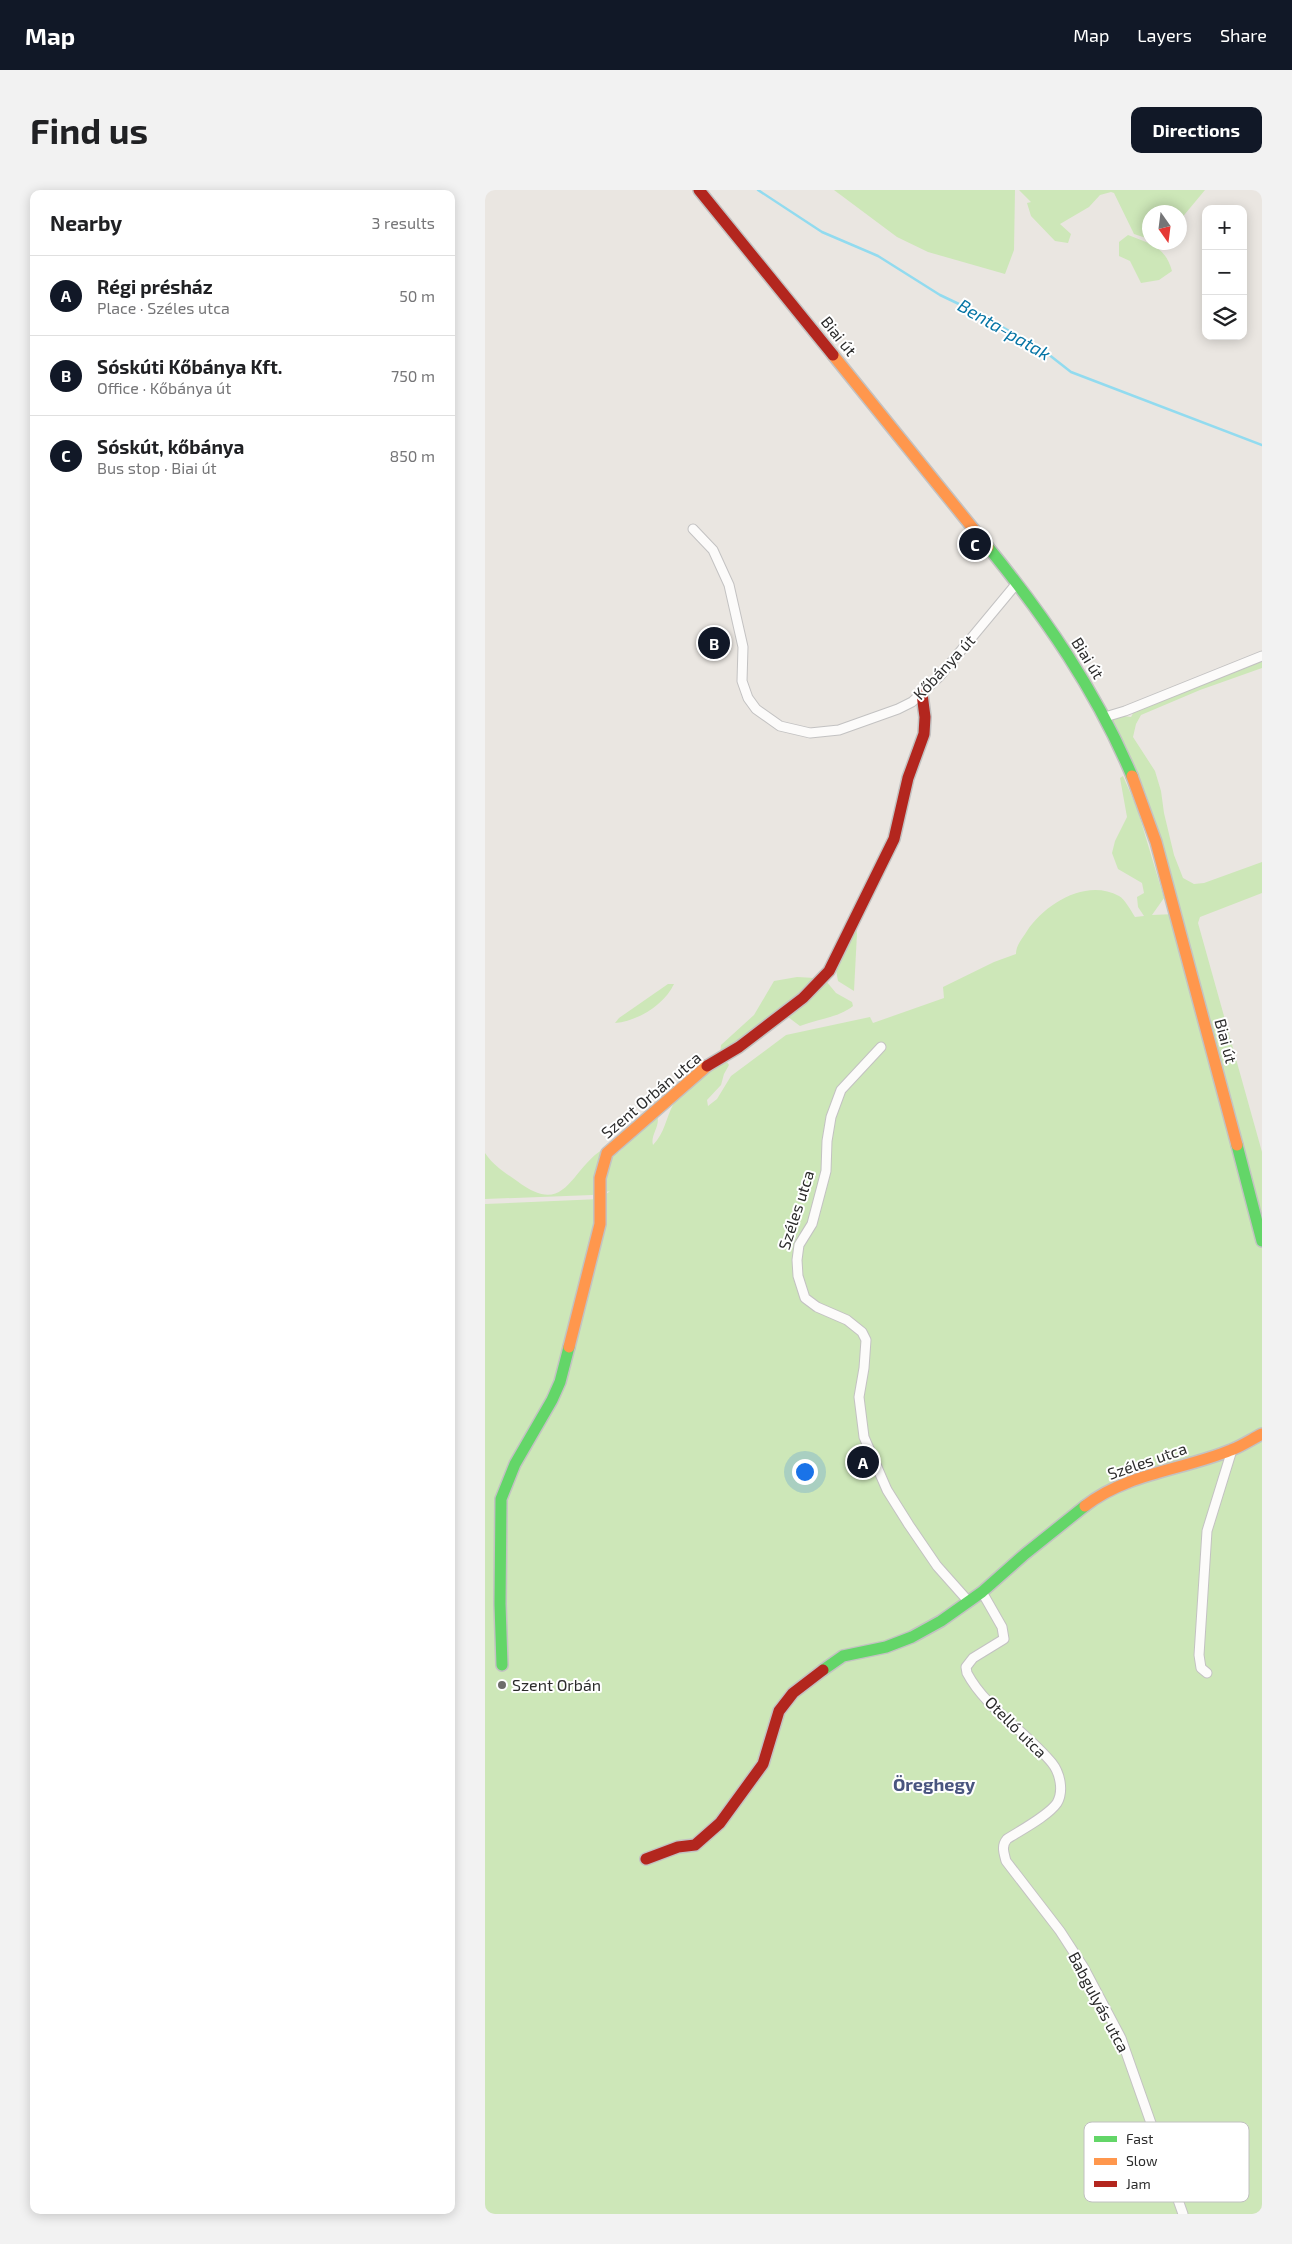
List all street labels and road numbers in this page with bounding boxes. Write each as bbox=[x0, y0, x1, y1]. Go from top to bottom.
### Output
street label: Biai út bbox=[818, 312, 861, 359]
street label: Kőbánya út bbox=[909, 630, 978, 703]
street label: Biai út bbox=[1068, 633, 1109, 682]
street label: Biai út bbox=[1211, 1016, 1242, 1065]
street label: Szent Orbán utca bbox=[597, 1047, 704, 1142]
street label: Széles utca bbox=[774, 1168, 817, 1252]
street label: Széles utca bbox=[1105, 1438, 1189, 1483]
street label: Otelló utca bbox=[982, 1692, 1051, 1761]
street label: Babgulyás utca bbox=[1065, 1948, 1134, 2055]

